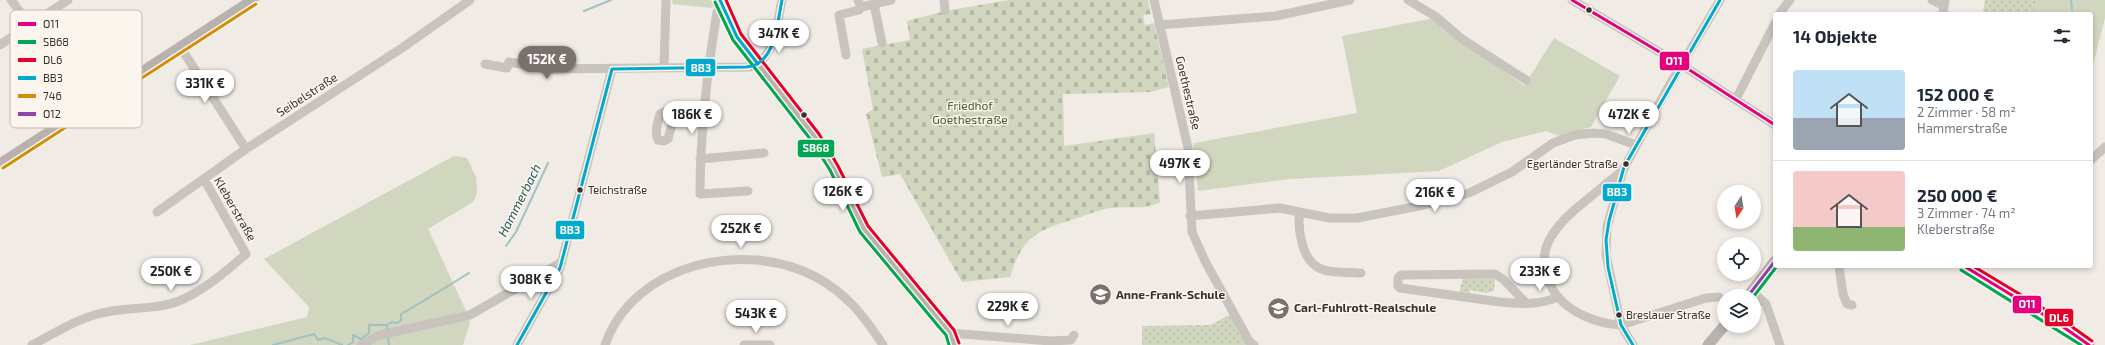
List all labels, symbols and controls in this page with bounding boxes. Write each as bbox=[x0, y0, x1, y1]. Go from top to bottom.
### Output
unlabelled marker bbox=[1584, 5, 1594, 15]
legend bbox=[10, 10, 142, 128]
text: O11 bbox=[43, 17, 59, 30]
pin: 347K € bbox=[746, 20, 812, 54]
text: 347K € bbox=[758, 25, 800, 41]
icon: filters bbox=[2051, 25, 2073, 47]
text: 14 Objekte bbox=[1793, 26, 1877, 46]
text: SB68 bbox=[43, 35, 69, 48]
pin: 152K € bbox=[514, 46, 580, 80]
text: 152K € bbox=[527, 51, 567, 67]
line badge: O11 bbox=[1659, 51, 1690, 71]
text: DL6 bbox=[43, 53, 62, 66]
street label: Goethestraße bbox=[1174, 54, 1204, 131]
text: O11 bbox=[1665, 54, 1683, 67]
line badge: BB3 bbox=[685, 58, 716, 77]
text: BB3 bbox=[691, 61, 711, 74]
street label: Seibelstraße bbox=[273, 69, 339, 119]
pin: 331K € bbox=[172, 70, 238, 104]
text: BB3 bbox=[43, 71, 63, 84]
text: 331K € bbox=[185, 75, 225, 91]
text: 152 000 € bbox=[1917, 84, 1994, 104]
icon: home bbox=[1825, 86, 1873, 134]
text: 746 bbox=[43, 89, 62, 102]
park label: Friedhof Goethestraße bbox=[932, 98, 1008, 126]
pin: 186K € bbox=[659, 101, 725, 135]
pin: 472K € bbox=[1596, 101, 1662, 135]
text: 2 Zimmer · 58 m² bbox=[1917, 104, 2016, 120]
text: 186K € bbox=[672, 106, 712, 122]
text: 472K € bbox=[1608, 106, 1650, 122]
text: O12 bbox=[43, 107, 61, 120]
unlabelled marker bbox=[799, 110, 809, 120]
text: Hammerstraße bbox=[1917, 120, 2007, 136]
line badge: SB68 bbox=[797, 139, 835, 158]
text: SB68 bbox=[803, 141, 830, 154]
pin: 497K € bbox=[1147, 150, 1213, 184]
text: 497K € bbox=[1159, 155, 1201, 171]
place label: Egerländer Straße bbox=[1527, 157, 1618, 170]
marker: Egerländer Straße bbox=[1621, 159, 1631, 169]
water label: Hammerbach bbox=[494, 161, 544, 239]
street label: Kleberstraße bbox=[212, 174, 260, 243]
pin: 126K € bbox=[810, 178, 876, 212]
pin: 216K € bbox=[1402, 179, 1468, 213]
place label: Teichstraße bbox=[588, 183, 647, 196]
text: 126K € bbox=[823, 183, 863, 199]
line badge: BB3 bbox=[1602, 183, 1632, 202]
text: 216K € bbox=[1415, 184, 1455, 200]
marker: Teichstraße bbox=[575, 185, 585, 195]
text: BB3 bbox=[1607, 185, 1627, 198]
north arrow bbox=[1717, 185, 1761, 229]
map controls bbox=[1717, 185, 1761, 333]
text: 250 000 € bbox=[1917, 185, 1997, 205]
icon: home bbox=[1825, 187, 1873, 235]
text: 3 Zimmer · 74 m² bbox=[1917, 205, 2016, 221]
pin: 252K € bbox=[708, 215, 774, 249]
line badge: BB3 bbox=[555, 220, 585, 240]
text: 252K € bbox=[720, 220, 762, 236]
text: Kleberstraße bbox=[1917, 221, 1995, 237]
text: BB3 bbox=[560, 223, 580, 236]
button: locate bbox=[1717, 237, 1761, 281]
pin: 250K € bbox=[138, 258, 204, 292]
pin: 233K € bbox=[1507, 258, 1573, 292]
text: 250K € bbox=[150, 263, 192, 279]
text: 233K € bbox=[1519, 263, 1561, 279]
pin: 308K € bbox=[498, 266, 564, 300]
text: 308K € bbox=[510, 271, 552, 287]
school or university icon: Anne-Frank-Schule bbox=[1087, 282, 1113, 308]
place label: Anne-Frank-Schule bbox=[1116, 287, 1225, 301]
button: layers bbox=[1717, 289, 1761, 333]
pin: 229K € bbox=[975, 293, 1041, 327]
school or university icon: Carl-Fuhlrott-Realschule bbox=[1265, 295, 1291, 321]
line badge: O11 bbox=[2012, 295, 2042, 314]
text: O11 bbox=[2018, 297, 2036, 310]
text: 229K € bbox=[987, 298, 1029, 314]
pin: 543K € bbox=[723, 300, 789, 334]
place label: Carl-Fuhlrott-Realschule bbox=[1294, 300, 1436, 314]
text: 543K € bbox=[735, 305, 777, 321]
place label: Breslauer Straße bbox=[1626, 308, 1711, 321]
line badge: DL6 bbox=[2044, 308, 2074, 327]
marker: Breslauer Straße bbox=[1614, 310, 1624, 320]
text: DL6 bbox=[2049, 311, 2069, 324]

